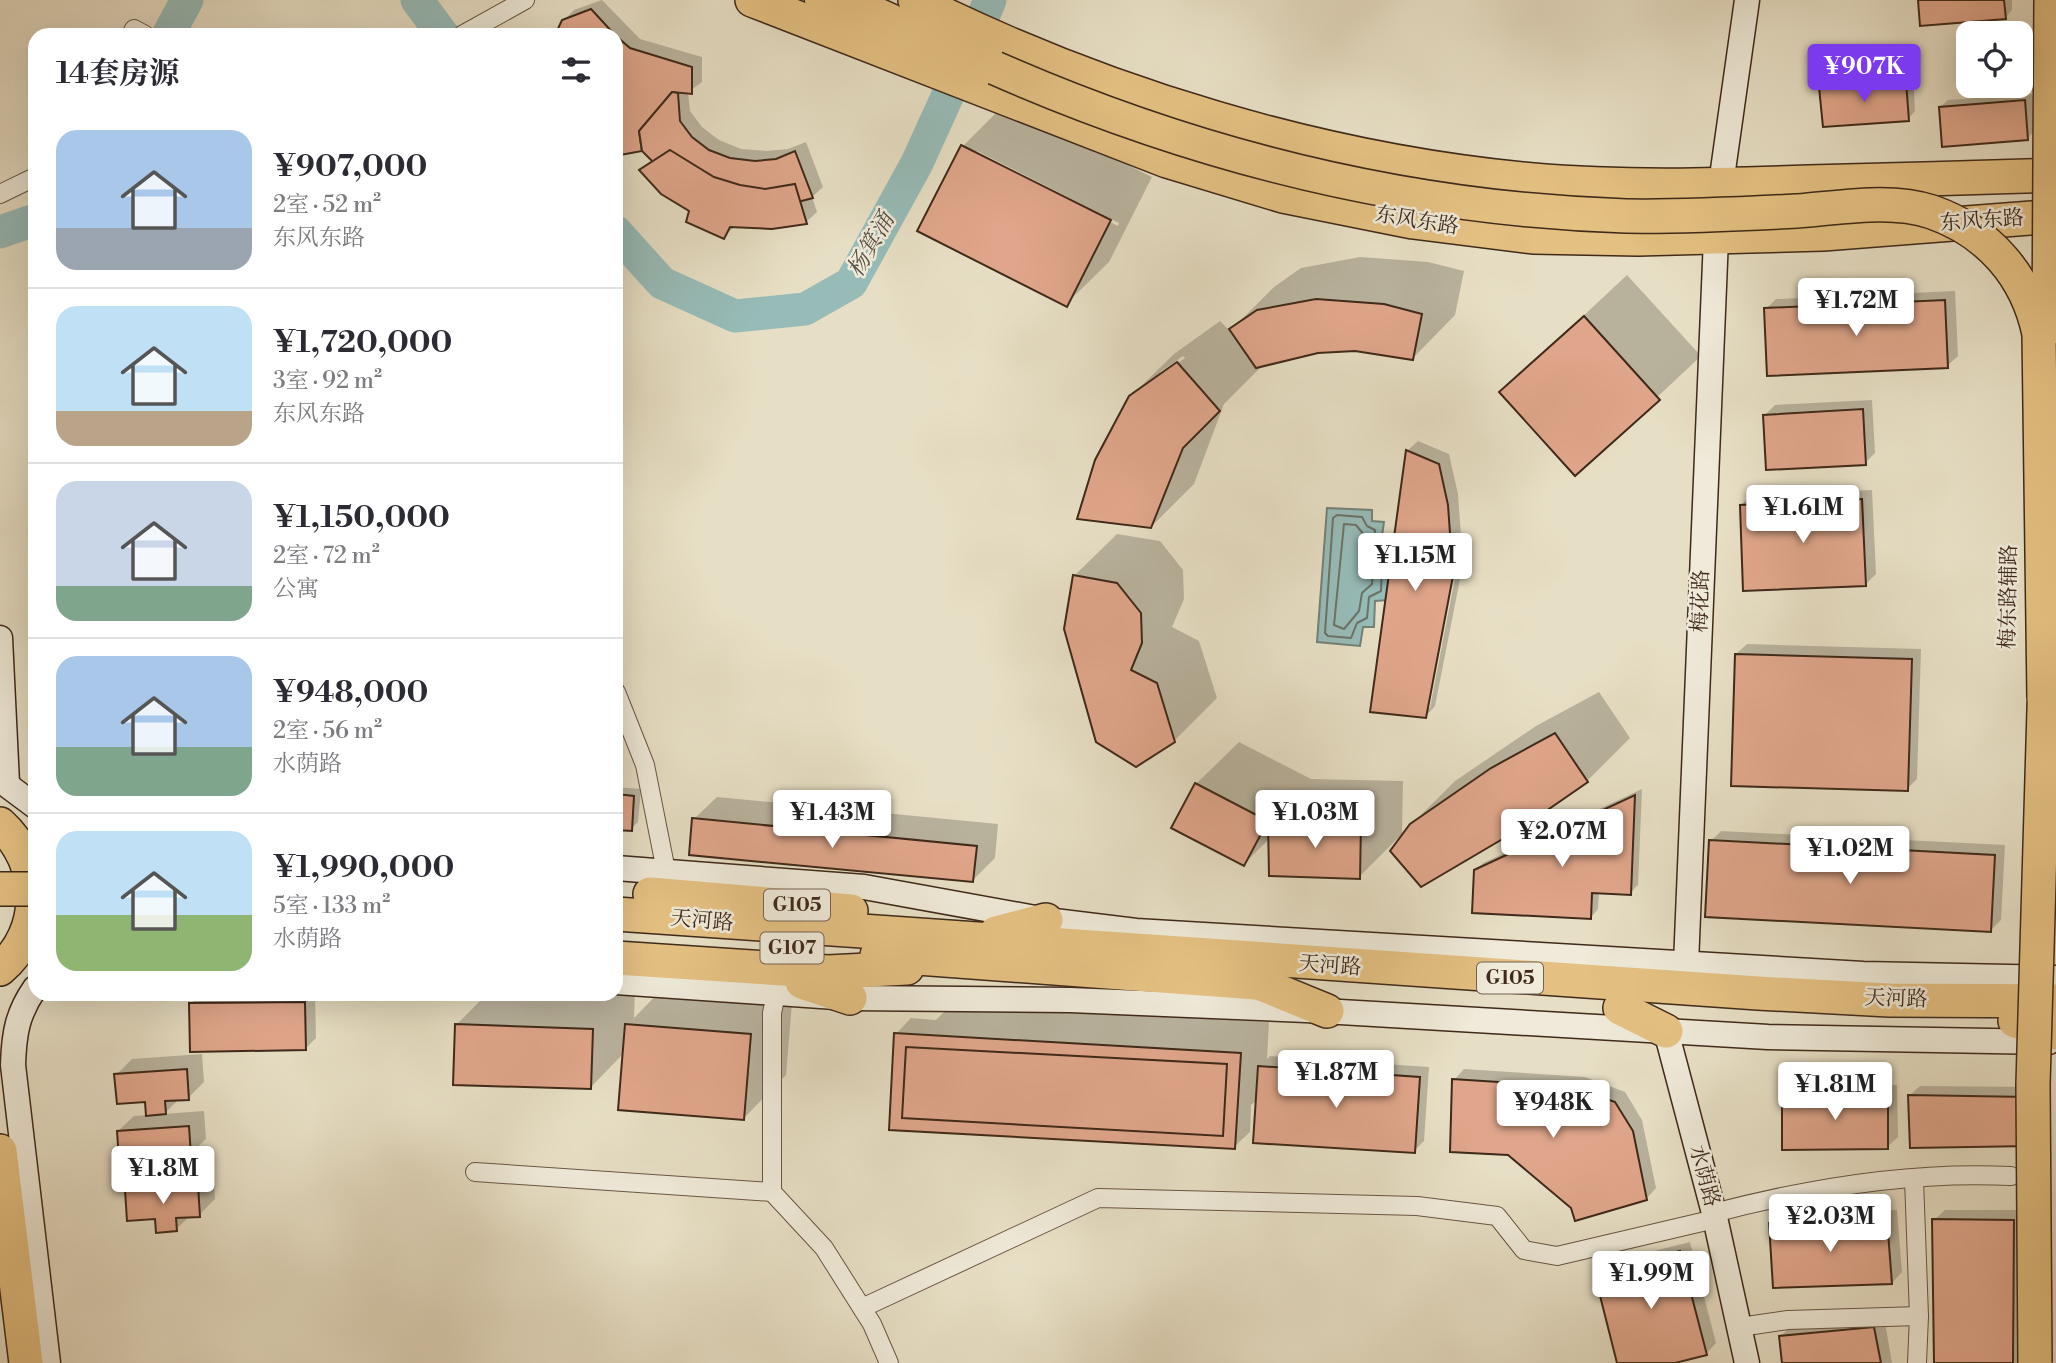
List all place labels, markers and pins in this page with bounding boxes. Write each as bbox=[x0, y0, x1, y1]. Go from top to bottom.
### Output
pin: ¥907K bbox=[1815, 44, 1913, 104]
pin: ¥1.72M bbox=[1799, 278, 1913, 338]
pin: ¥1.61M bbox=[1746, 486, 1860, 545]
pin: ¥1.15M bbox=[1358, 534, 1472, 593]
pin: ¥1.43M bbox=[775, 790, 889, 850]
pin: ¥1.03M bbox=[1258, 790, 1372, 850]
pin: ¥2.07M bbox=[1505, 810, 1619, 869]
pin: ¥1.02M bbox=[1793, 826, 1907, 886]
pin: ¥1.87M bbox=[1279, 1050, 1393, 1110]
pin: ¥1.81M bbox=[1778, 1062, 1892, 1122]
pin: ¥948K bbox=[1504, 1080, 1602, 1140]
pin: ¥1.8M bbox=[114, 1146, 212, 1206]
pin: ¥2.03M bbox=[1773, 1194, 1887, 1254]
pin: ¥1.99M bbox=[1594, 1252, 1708, 1311]

